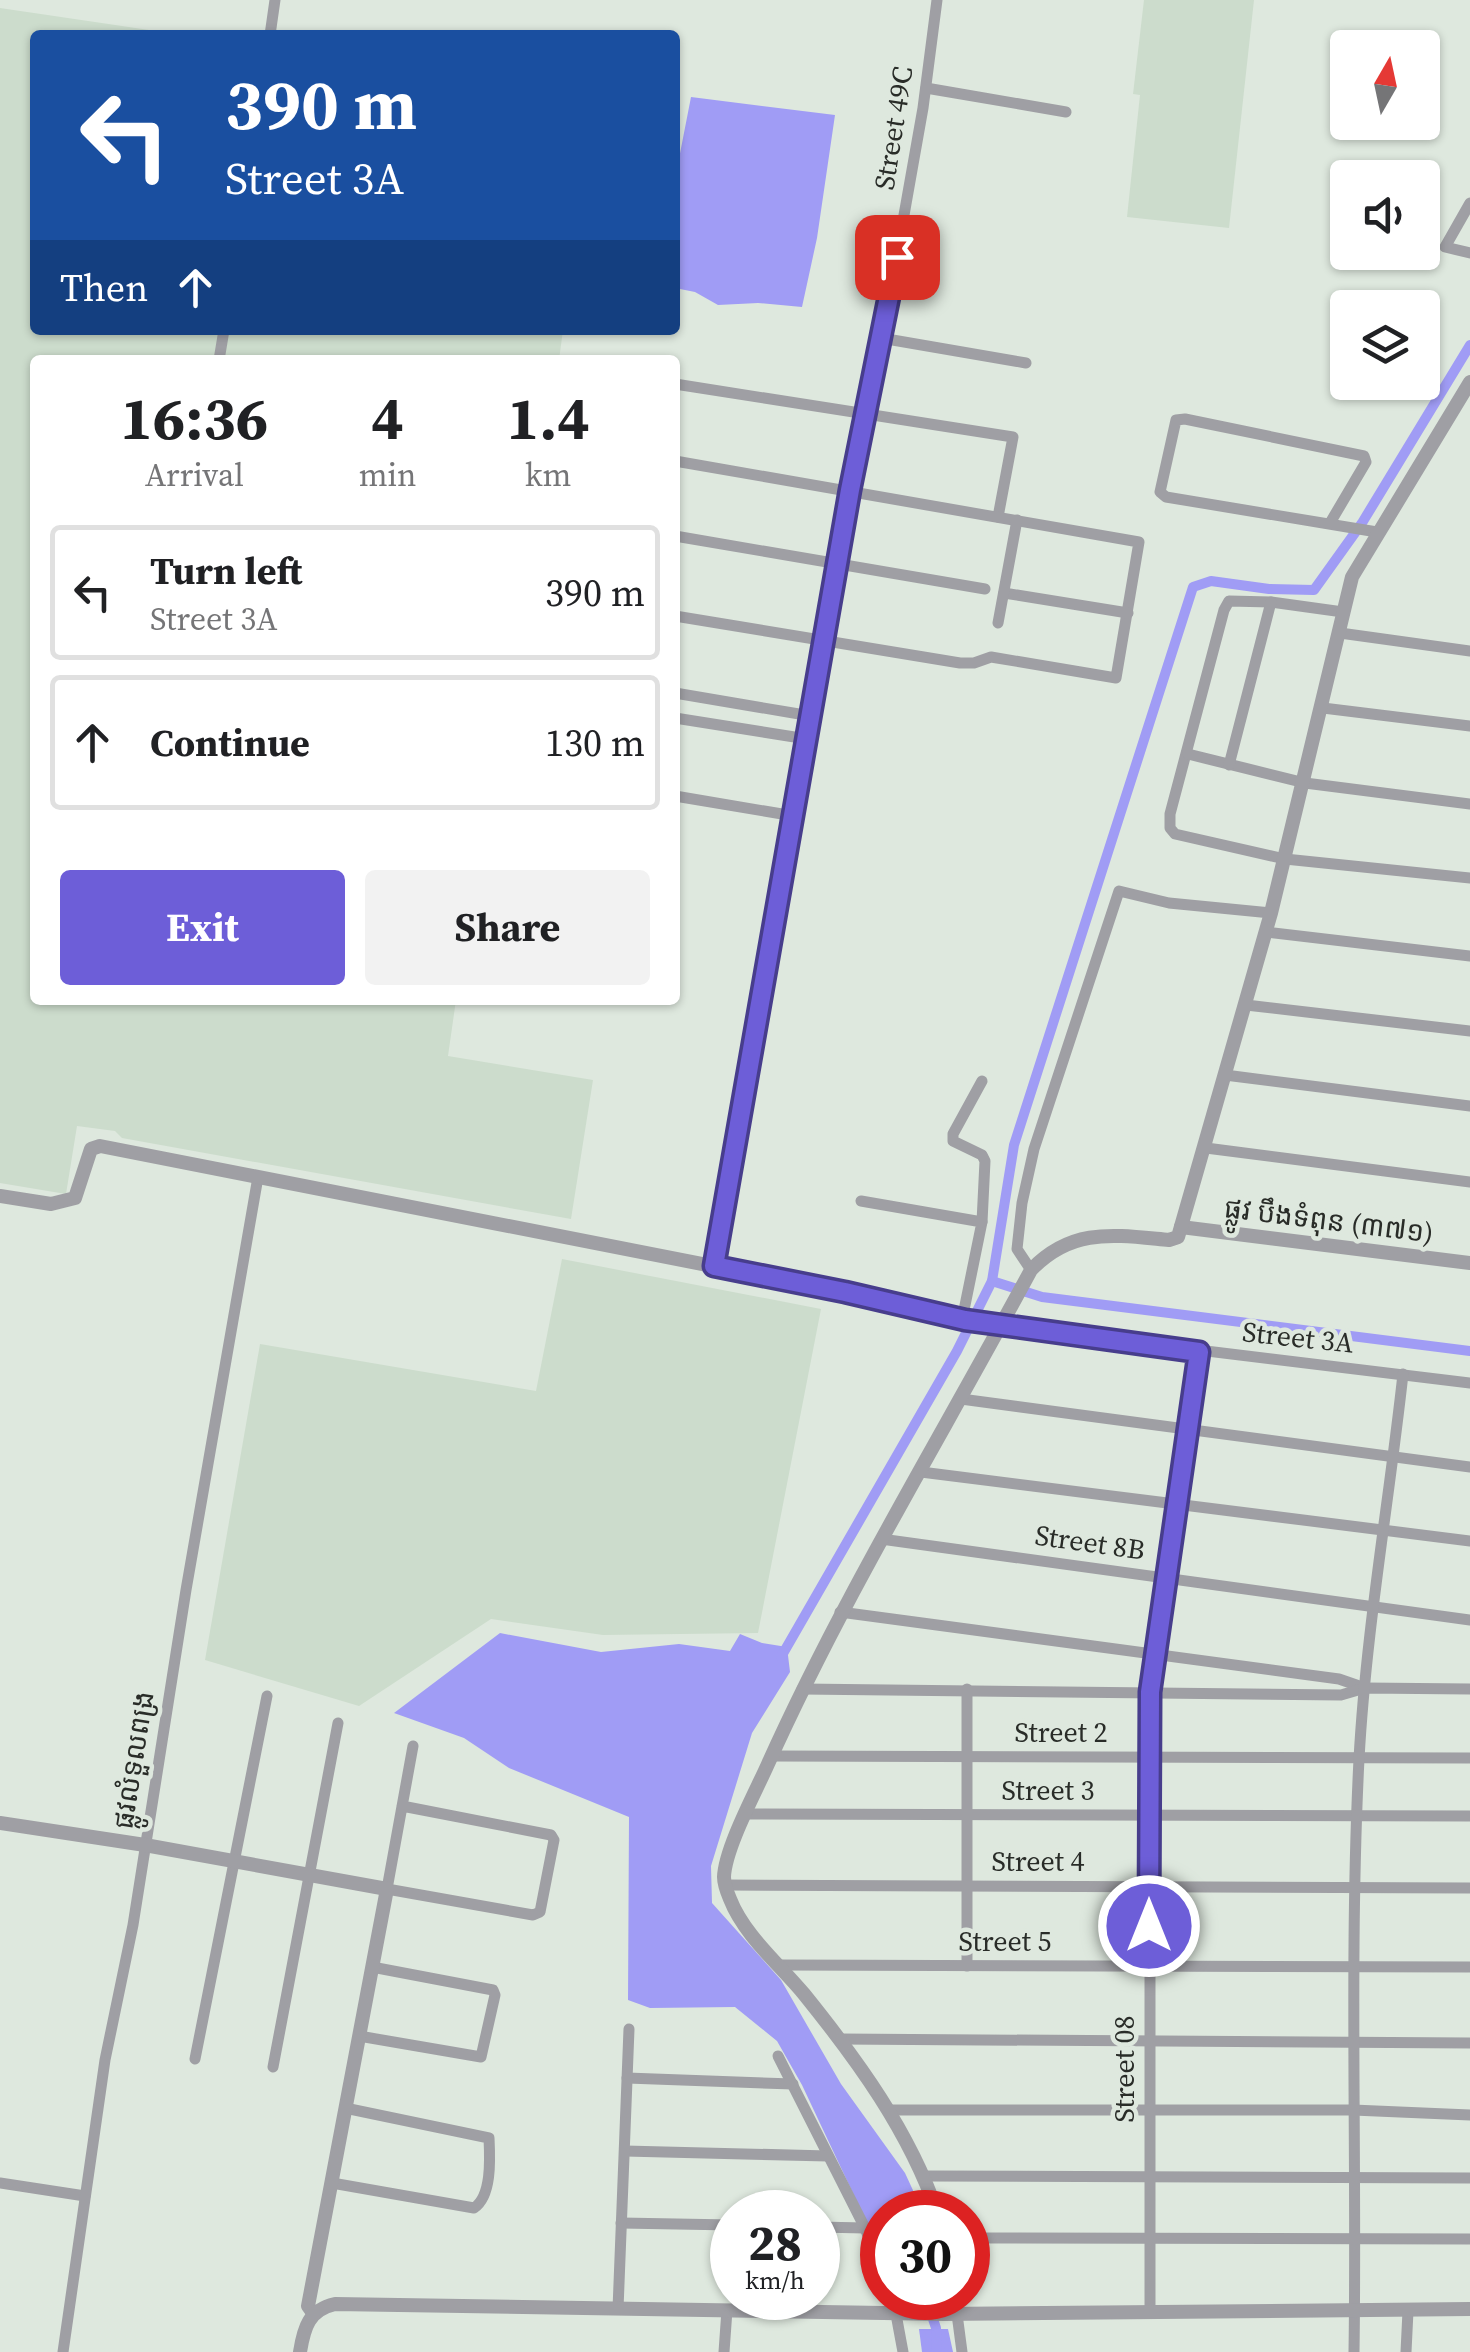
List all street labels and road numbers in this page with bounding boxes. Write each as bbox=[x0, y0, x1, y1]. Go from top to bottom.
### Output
street label: Street 49C bbox=[864, 64, 922, 192]
street label: ផ្លូវ បឹងទំពុន (៣៧១) bbox=[1221, 1188, 1436, 1258]
street label: Street 3A bbox=[1241, 1312, 1356, 1362]
street label: Street 8B bbox=[1033, 1515, 1147, 1569]
street label: ផ្លូវលំទួលពង្រ bbox=[103, 1688, 169, 1833]
street label: Street 2 bbox=[1015, 1713, 1107, 1751]
street label: Street 3 bbox=[1002, 1771, 1094, 1809]
street label: Street 4 bbox=[992, 1842, 1084, 1880]
street label: Street 5 bbox=[959, 1922, 1051, 1960]
street label: Street 08 bbox=[1105, 2016, 1143, 2122]

